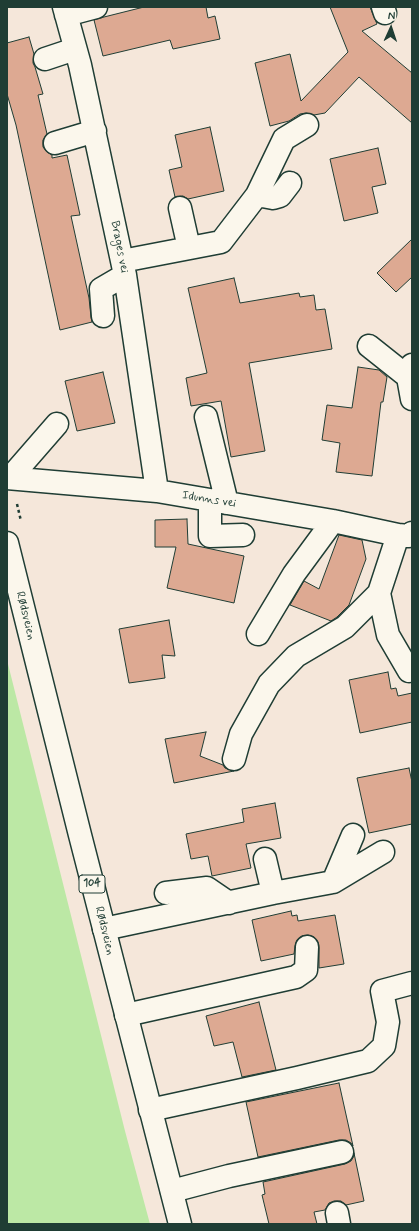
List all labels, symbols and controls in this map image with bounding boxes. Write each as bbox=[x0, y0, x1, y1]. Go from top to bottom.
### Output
north arrow bbox=[371, 8, 411, 48]
text: N bbox=[388, 9, 396, 23]
street label: Brages vei bbox=[107, 220, 131, 274]
street label: Idunns vei bbox=[181, 489, 237, 511]
street label: Rødsveien bbox=[12, 590, 38, 642]
road number: 104 bbox=[79, 875, 105, 893]
street label: Rødsveien bbox=[91, 905, 117, 957]

